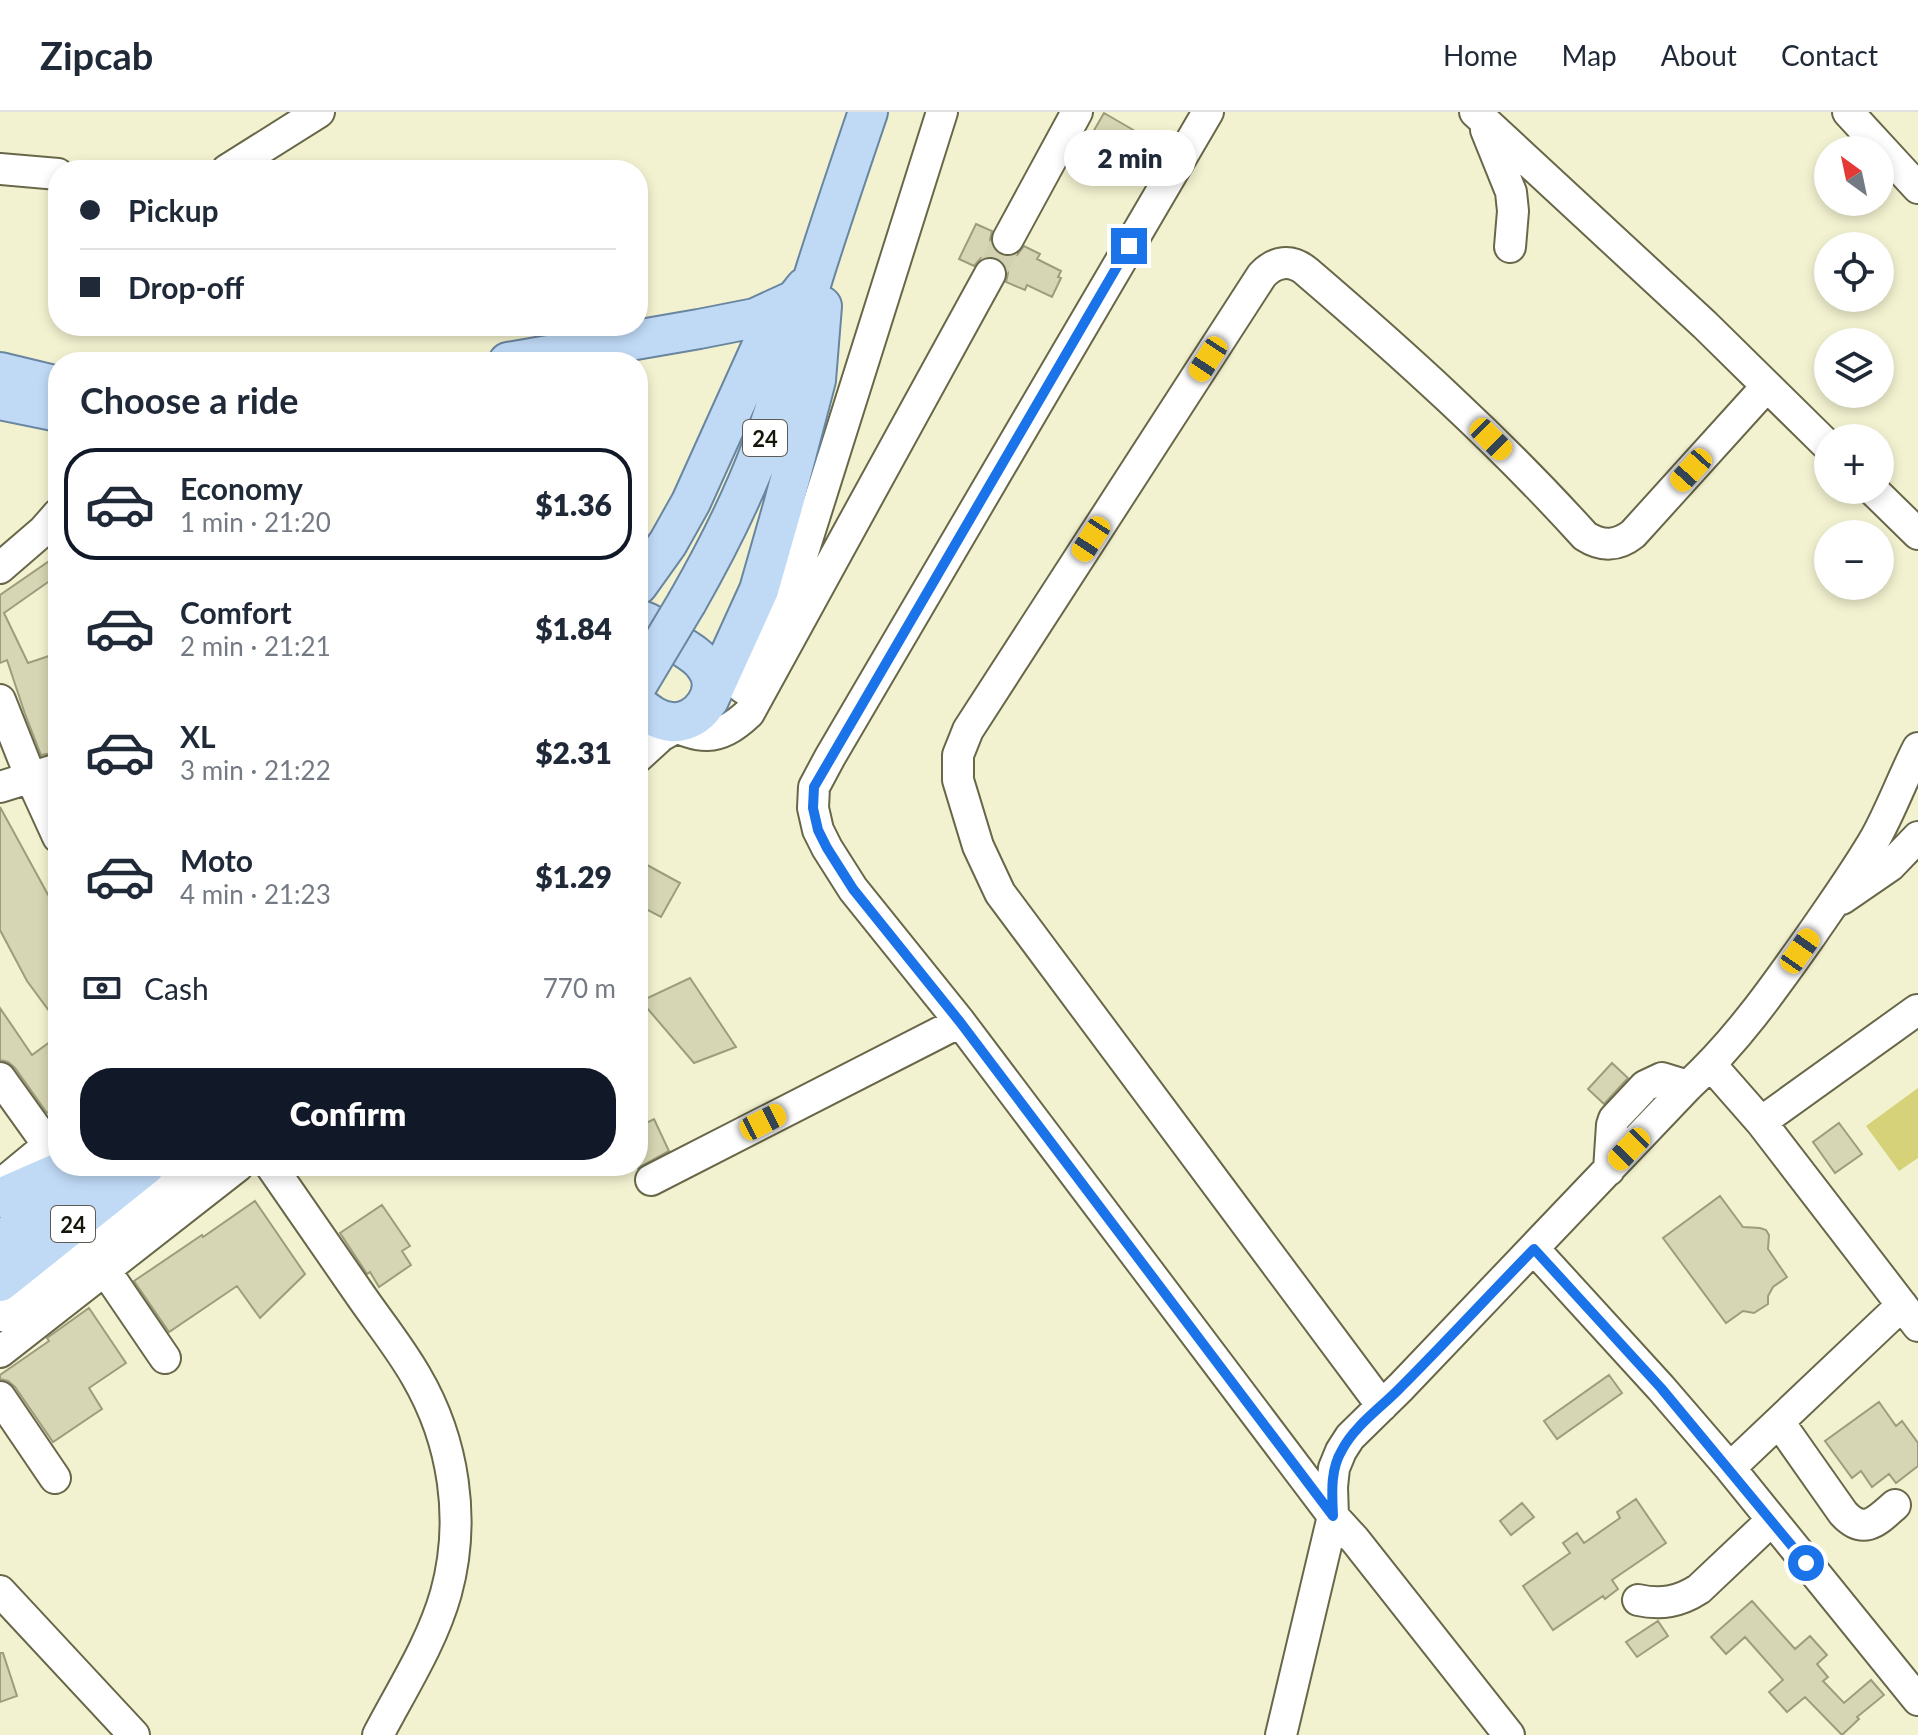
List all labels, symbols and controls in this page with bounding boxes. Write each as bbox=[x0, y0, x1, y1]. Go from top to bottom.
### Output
text: Zipcab bbox=[40, 32, 153, 78]
text: Home bbox=[1443, 38, 1518, 72]
text: Map bbox=[1562, 38, 1617, 72]
text: About bbox=[1661, 38, 1737, 72]
text: Contact bbox=[1781, 38, 1878, 72]
callout: 2 min bbox=[1063, 130, 1195, 186]
north arrow bbox=[1814, 136, 1894, 216]
map controls bbox=[1814, 136, 1894, 600]
text: 2 min bbox=[1098, 142, 1162, 174]
text: Pickup bbox=[128, 192, 219, 228]
route end bbox=[1111, 228, 1147, 264]
button: locate bbox=[1814, 232, 1894, 312]
text: Drop-off bbox=[128, 269, 244, 305]
button: layers bbox=[1814, 328, 1894, 408]
car bbox=[1185, 332, 1231, 386]
text: Choose a ride bbox=[80, 378, 299, 422]
car bbox=[1466, 414, 1516, 464]
road number: 24 bbox=[743, 420, 787, 456]
button: + bbox=[1814, 424, 1894, 504]
car bbox=[1666, 444, 1716, 496]
icon: car bbox=[84, 468, 156, 540]
text: Economy bbox=[180, 470, 303, 506]
text: $1.36 bbox=[535, 486, 612, 522]
text: 1 min · 21:20 bbox=[180, 506, 331, 538]
car bbox=[1068, 512, 1114, 566]
button: − bbox=[1814, 520, 1894, 600]
icon: car bbox=[84, 592, 156, 664]
text: Comfort bbox=[180, 594, 292, 630]
text: $1.84 bbox=[535, 610, 612, 646]
text: 2 min · 21:21 bbox=[180, 630, 331, 662]
icon: car bbox=[84, 716, 156, 788]
text: XL bbox=[180, 718, 216, 754]
text: $2.31 bbox=[535, 734, 612, 770]
text: 3 min · 21:22 bbox=[180, 754, 331, 786]
icon: car bbox=[84, 840, 156, 912]
text: Moto bbox=[180, 842, 253, 878]
text: $1.29 bbox=[535, 858, 612, 894]
text: 4 min · 21:23 bbox=[180, 878, 331, 910]
car bbox=[1776, 924, 1824, 978]
icon: cash bbox=[80, 966, 124, 1010]
text: Cash bbox=[144, 970, 209, 1006]
text: 770 m bbox=[543, 972, 616, 1004]
button: Confirm bbox=[80, 1068, 616, 1160]
car bbox=[736, 1100, 790, 1144]
car bbox=[1604, 1123, 1654, 1175]
road number: 24 bbox=[51, 1206, 95, 1242]
route start bbox=[1788, 1545, 1824, 1581]

